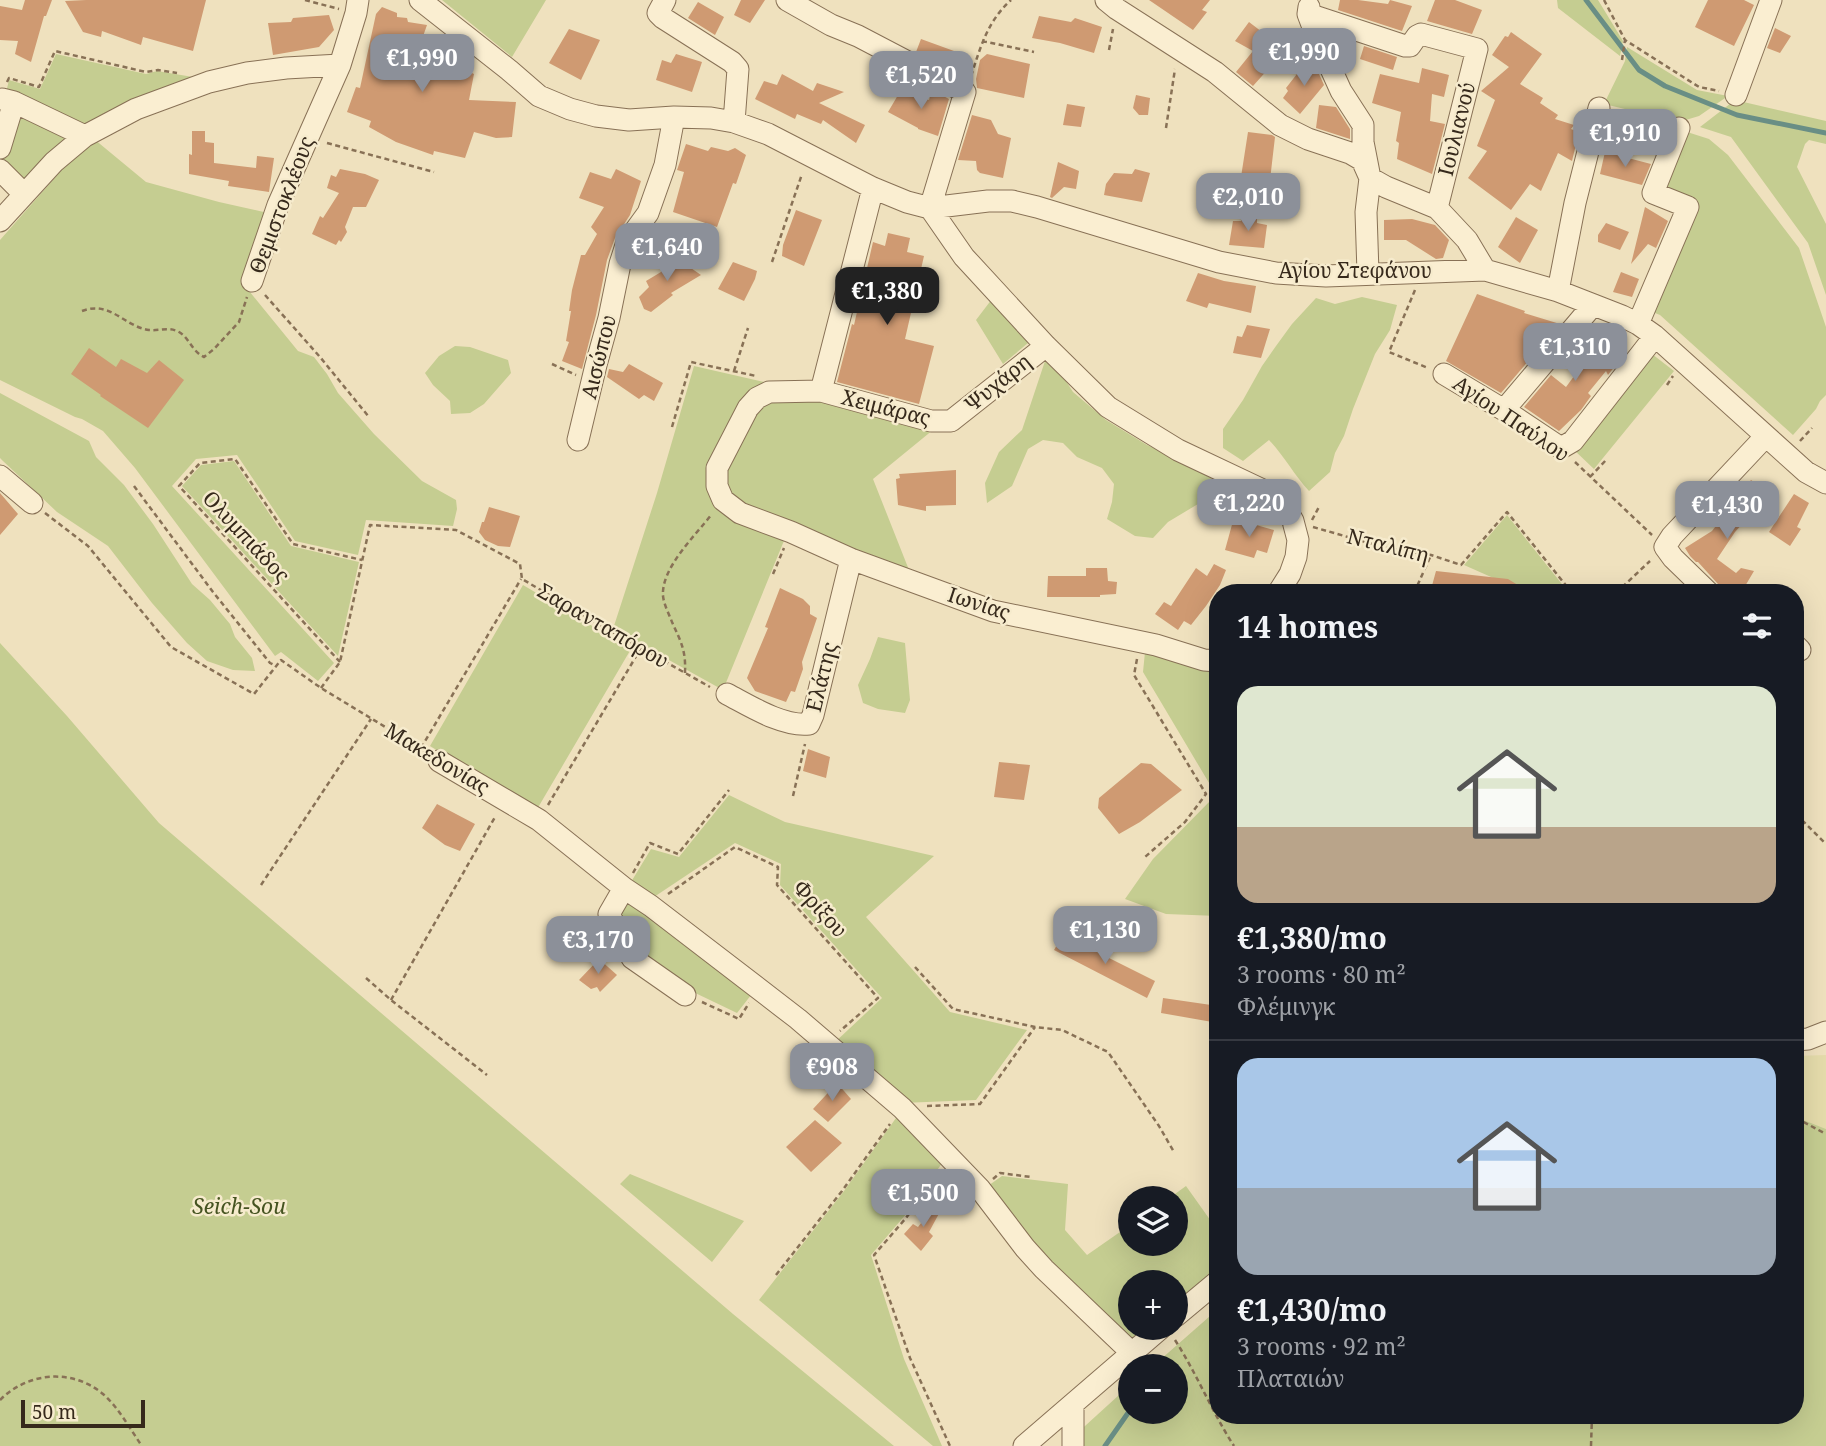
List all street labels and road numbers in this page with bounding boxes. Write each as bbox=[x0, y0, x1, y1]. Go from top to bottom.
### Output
street label: Ιουλιανού bbox=[1431, 79, 1481, 179]
street label: Θεμιστοκλέους bbox=[242, 132, 320, 277]
street label: Αγίου Στεφάνου bbox=[1278, 256, 1432, 284]
street label: Αισώπου bbox=[574, 312, 622, 402]
street label: Ψυχάρη bbox=[958, 347, 1036, 417]
street label: Αγίου Παύλου bbox=[1448, 369, 1575, 467]
street label: Χειμάρας bbox=[839, 382, 934, 432]
street label: Ολυμπιάδος bbox=[197, 484, 297, 588]
street label: Νταλίπη bbox=[1344, 521, 1432, 569]
street label: Σαρανταπόρου bbox=[533, 576, 674, 674]
street label: Ιωνίας bbox=[944, 580, 1014, 626]
street label: Ελάτης bbox=[799, 639, 843, 715]
street label: Μακεδονίας bbox=[380, 716, 495, 800]
street label: Φρίξου bbox=[787, 874, 854, 943]

